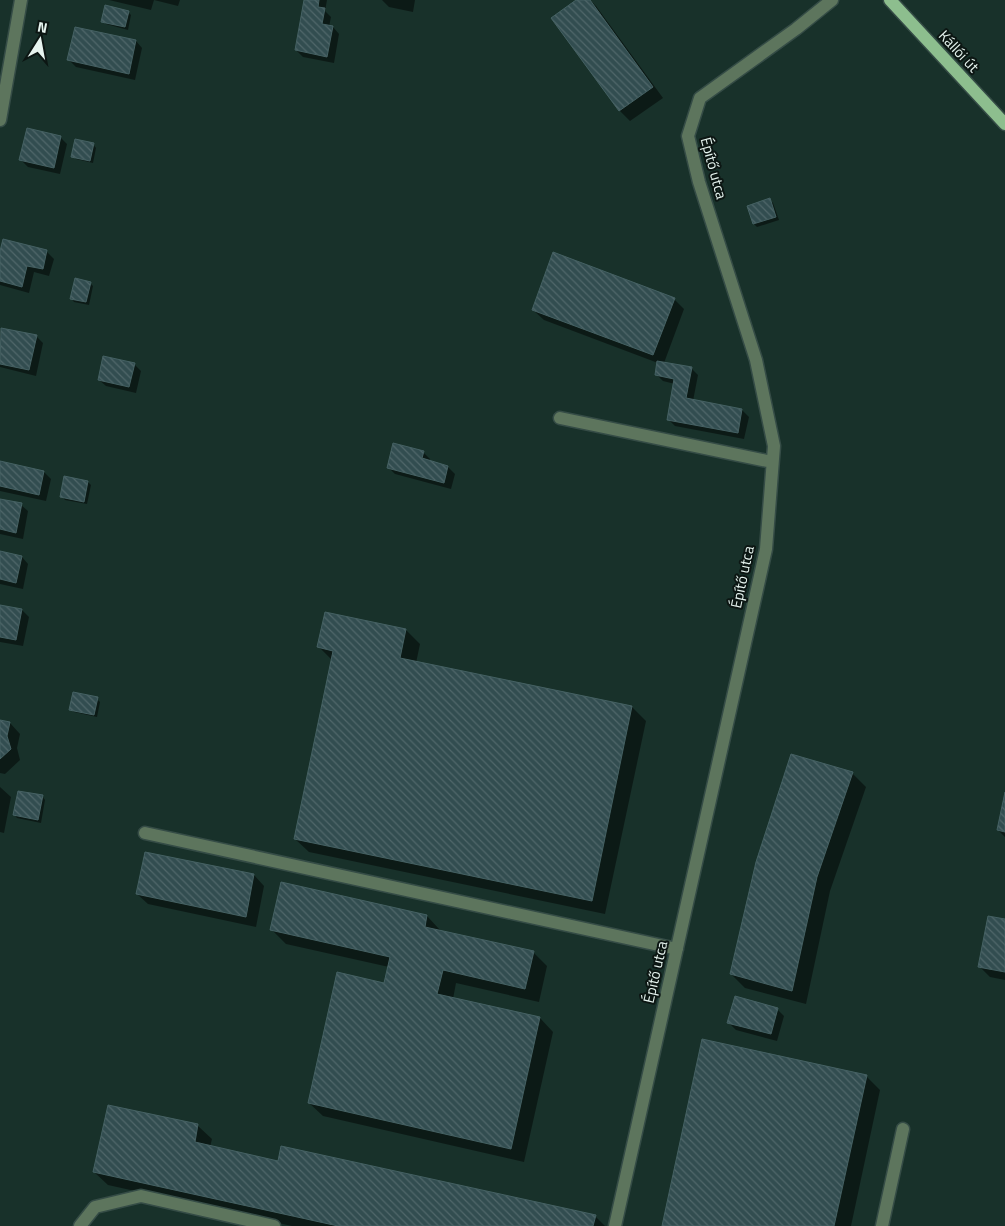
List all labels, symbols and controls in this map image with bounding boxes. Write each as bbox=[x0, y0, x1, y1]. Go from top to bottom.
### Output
north arrow bbox=[15, 15, 65, 65]
text: N bbox=[36, 16, 49, 38]
street label: Kállói út bbox=[933, 25, 985, 78]
street label: Építő utca bbox=[695, 134, 733, 202]
street label: Építő utca bbox=[724, 543, 760, 610]
street label: Építő utca bbox=[637, 938, 673, 1005]

